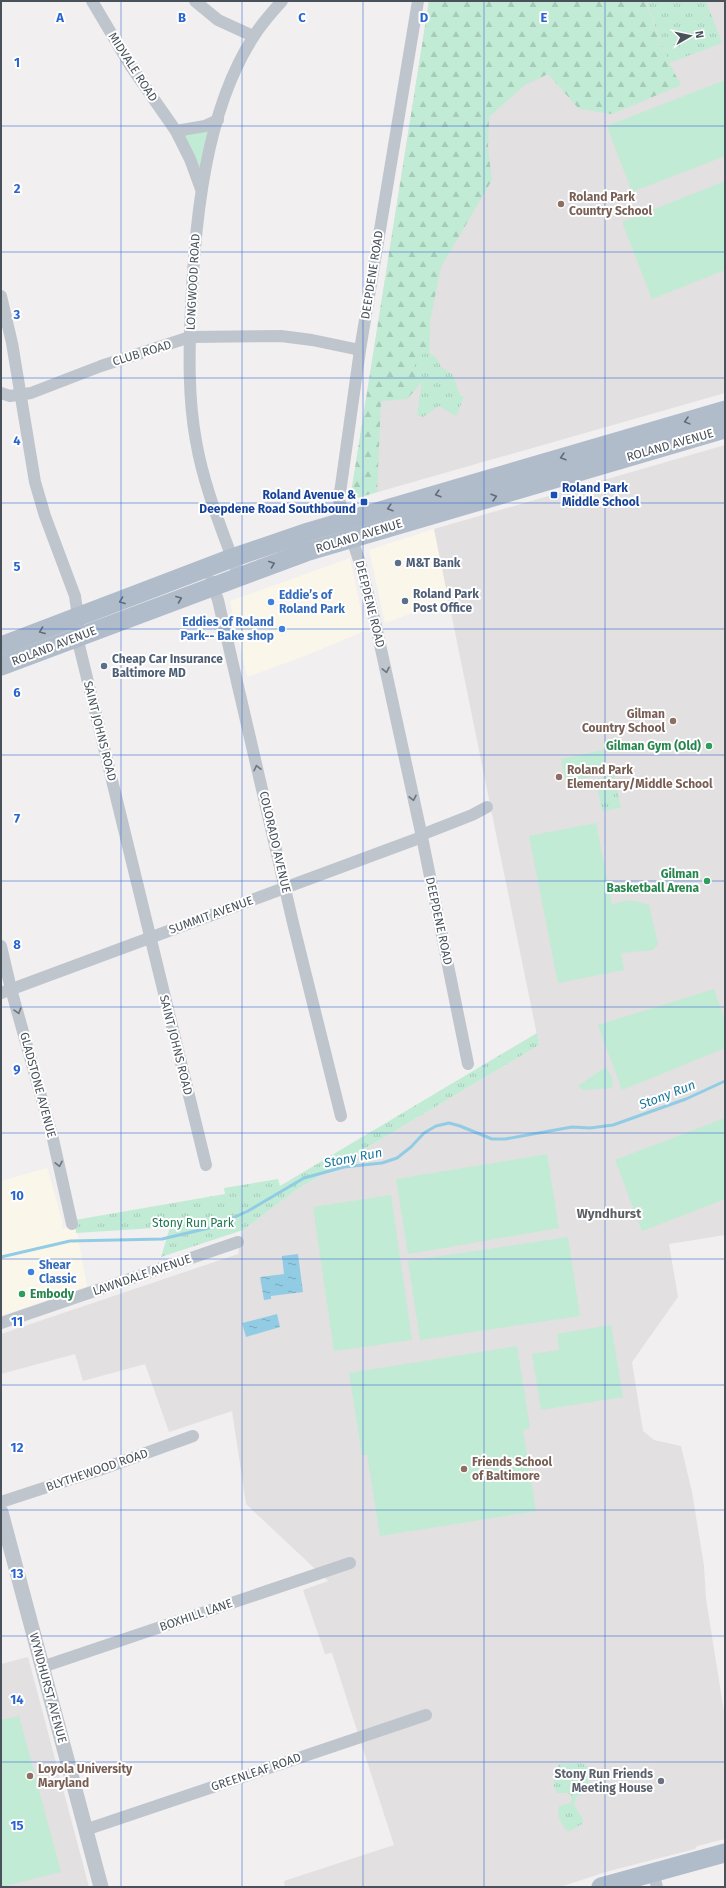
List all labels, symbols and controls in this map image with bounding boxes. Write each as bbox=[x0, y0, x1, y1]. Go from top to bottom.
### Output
text: A bbox=[55, 10, 64, 25]
text: B bbox=[178, 10, 186, 25]
text: C bbox=[298, 10, 306, 25]
text: D bbox=[420, 10, 429, 25]
text: E bbox=[541, 10, 548, 25]
north arrow bbox=[670, 16, 710, 56]
street label: MIDVALE ROAD bbox=[105, 30, 161, 104]
text: N bbox=[692, 30, 706, 39]
text: 1 bbox=[14, 55, 20, 70]
text: 2 bbox=[14, 181, 21, 196]
place label: Roland Park Country School bbox=[569, 190, 653, 218]
marker: Roland Park Country School bbox=[556, 199, 566, 209]
street label: DEEPDENE ROAD bbox=[358, 229, 386, 320]
street label: LONGWOOD ROAD bbox=[183, 233, 203, 331]
text: 3 bbox=[13, 307, 21, 322]
street label: CLUB ROAD bbox=[111, 337, 173, 369]
one-way arrow bbox=[684, 416, 691, 425]
street label: ROLAND AVENUE bbox=[625, 426, 715, 464]
text: 4 bbox=[13, 433, 21, 448]
one-way arrow bbox=[559, 452, 566, 461]
place label: Roland Park Middle School bbox=[562, 481, 640, 509]
place label: Roland Avenue & Deepdene Road Southbound bbox=[199, 488, 356, 516]
one-way arrow bbox=[435, 489, 442, 498]
marker: Roland Park Middle School bbox=[549, 490, 559, 500]
one-way arrow bbox=[490, 493, 497, 502]
marker: Roland Avenue & Deepdene Road Southbound bbox=[359, 497, 369, 507]
one-way arrow bbox=[386, 503, 393, 512]
street label: ROLAND AVENUE bbox=[314, 516, 404, 556]
place label: M&T Bank bbox=[406, 556, 461, 570]
marker: M&T Bank bbox=[393, 558, 403, 568]
text: 5 bbox=[14, 559, 21, 574]
street label: DEEPDENE ROAD bbox=[352, 559, 388, 649]
one-way arrow bbox=[269, 561, 276, 569]
place label: Roland Park Post Office bbox=[413, 587, 479, 615]
place label: Eddie’s of Roland Park bbox=[279, 588, 345, 616]
one-way arrow bbox=[118, 596, 125, 604]
one-way arrow bbox=[175, 596, 182, 604]
marker: Roland Park Post Office bbox=[400, 596, 410, 606]
marker: Eddie’s of Roland Park bbox=[266, 597, 276, 607]
place label: Eddies of Roland Park-- Bake shop bbox=[180, 615, 274, 643]
street label: ROLAND AVENUE bbox=[10, 623, 98, 669]
marker: Eddies of Roland Park-- Bake shop bbox=[277, 624, 287, 634]
one-way arrow bbox=[38, 627, 45, 635]
place label: Cheap Car Insurance Baltimore MD bbox=[112, 652, 223, 680]
marker: Cheap Car Insurance Baltimore MD bbox=[99, 661, 109, 671]
one-way arrow bbox=[381, 667, 389, 674]
street label: SAINT JOHNS ROAD bbox=[81, 680, 119, 783]
text: 6 bbox=[13, 685, 21, 700]
place label: Gilman Country School bbox=[582, 707, 665, 735]
marker: Gilman Country School bbox=[668, 716, 678, 726]
place label: Gilman Gym (Old) bbox=[606, 739, 701, 753]
marker: Gilman Gym (Old) bbox=[704, 741, 714, 751]
place label: Roland Park Elementary/Middle School bbox=[567, 763, 713, 791]
one-way arrow bbox=[254, 765, 262, 771]
marker: Roland Park Elementary/Middle School bbox=[554, 772, 564, 782]
street label: COLORADO AVENUE bbox=[256, 790, 294, 894]
one-way arrow bbox=[409, 794, 417, 801]
text: 7 bbox=[14, 811, 20, 826]
place label: Gilman Basketball Arena bbox=[606, 867, 699, 895]
street label: DEEPDENE ROAD bbox=[423, 876, 455, 966]
marker: Gilman Basketball Arena bbox=[702, 876, 712, 886]
street label: SUMMIT AVENUE bbox=[167, 893, 255, 937]
text: 8 bbox=[13, 937, 21, 952]
street label: SAINT JOHNS ROAD bbox=[157, 994, 195, 1097]
one-way arrow bbox=[13, 1007, 22, 1014]
street label: GLADSTONE AVENUE bbox=[17, 1031, 59, 1139]
text: 9 bbox=[13, 1062, 21, 1077]
water label: Stony Run bbox=[636, 1077, 697, 1112]
water label: Stony Run bbox=[322, 1145, 383, 1171]
one-way arrow bbox=[54, 1160, 62, 1167]
text: 10 bbox=[10, 1188, 24, 1203]
district label: Wyndhurst bbox=[577, 1206, 642, 1221]
park label: Stony Run Park bbox=[152, 1216, 235, 1230]
street label: LAWNDALE AVENUE bbox=[91, 1252, 193, 1298]
place label: Shear Classic bbox=[39, 1258, 77, 1286]
marker: Shear Classic bbox=[26, 1267, 36, 1277]
place label: Embody bbox=[30, 1287, 75, 1301]
marker: Embody bbox=[17, 1289, 27, 1299]
text: 11 bbox=[11, 1314, 23, 1329]
text: 12 bbox=[11, 1440, 24, 1455]
street label: BLYTHEWOOD ROAD bbox=[44, 1446, 150, 1494]
place label: Friends School of Baltimore bbox=[472, 1455, 553, 1483]
marker: Friends School of Baltimore bbox=[459, 1464, 469, 1474]
text: 13 bbox=[11, 1566, 24, 1581]
street label: BOXHILL LANE bbox=[158, 1596, 234, 1634]
street label: WYNDHURST AVENUE bbox=[27, 1631, 69, 1745]
text: 14 bbox=[10, 1692, 24, 1707]
street label: GREENLEAF ROAD bbox=[209, 1750, 303, 1794]
place label: Loyola University Maryland bbox=[38, 1762, 133, 1790]
place label: Stony Run Friends Meeting House bbox=[555, 1767, 653, 1795]
marker: Loyola University Maryland bbox=[25, 1771, 35, 1781]
marker: Stony Run Friends Meeting House bbox=[656, 1776, 666, 1786]
text: 15 bbox=[10, 1818, 24, 1833]

